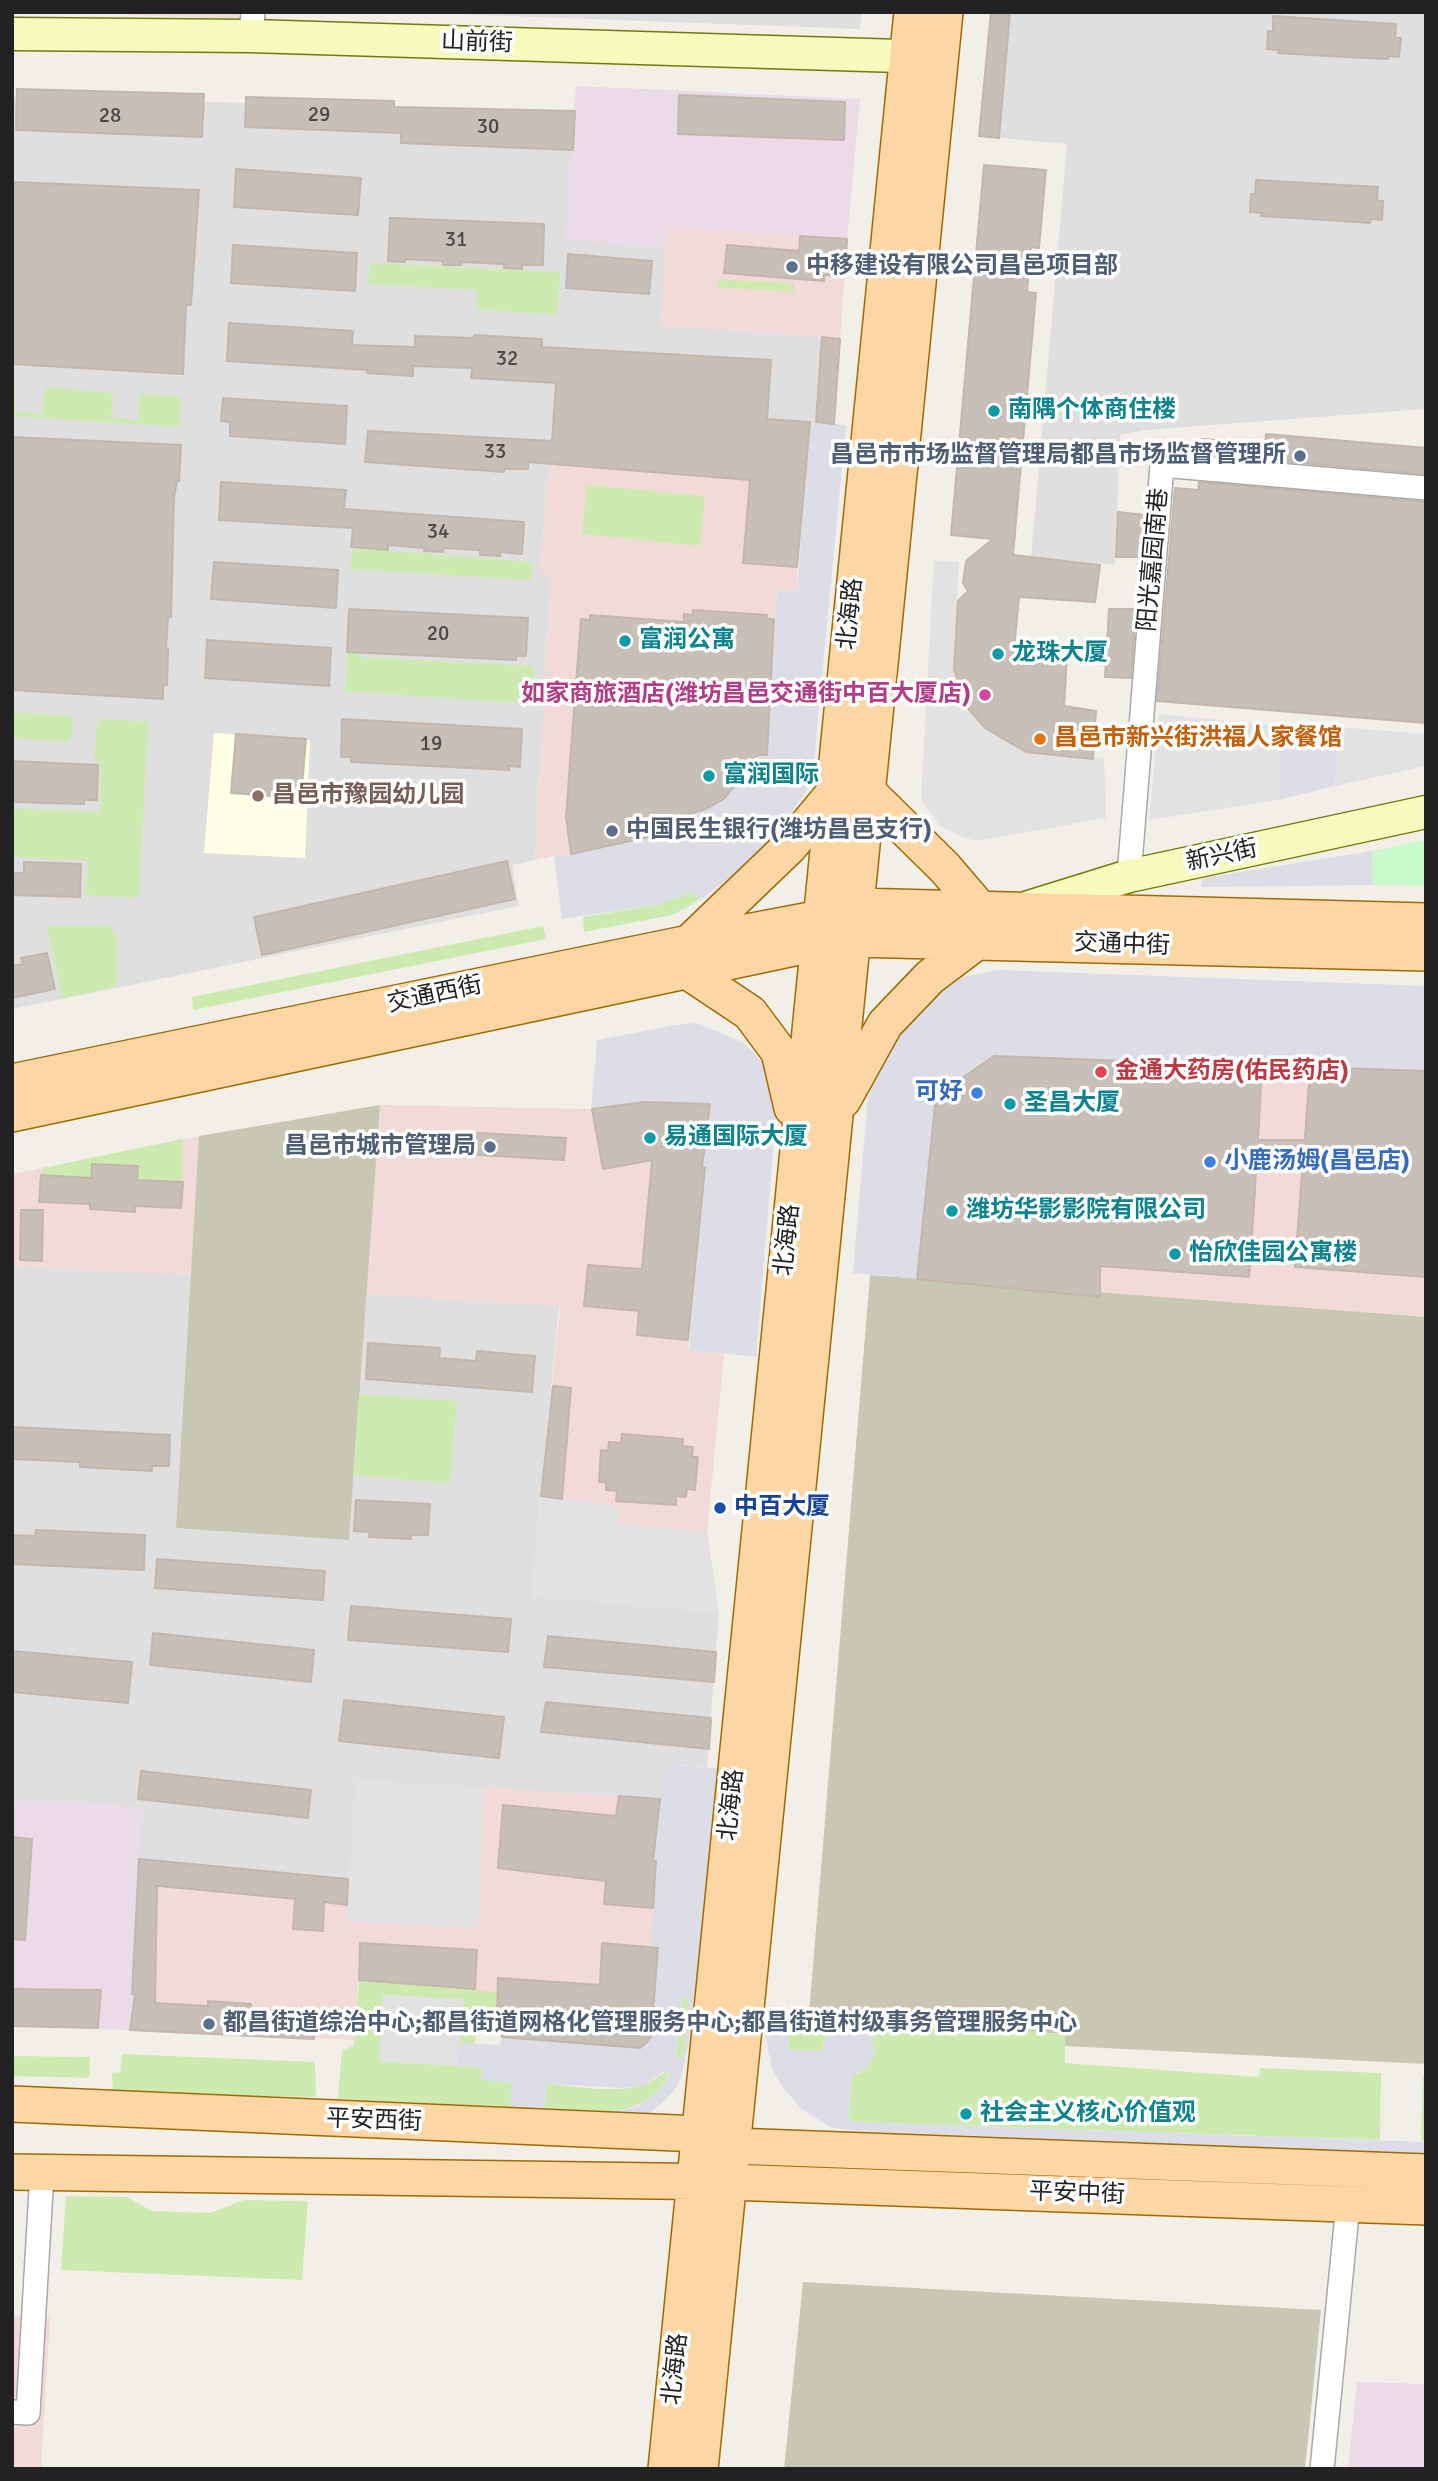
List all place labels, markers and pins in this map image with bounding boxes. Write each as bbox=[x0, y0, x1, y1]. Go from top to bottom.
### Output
place label: 中移建设有限公司昌邑项目部 bbox=[806, 253, 1118, 281]
marker: 中移建设有限公司昌邑项目部 bbox=[784, 259, 800, 275]
place label: 南隅个体商住楼 bbox=[1008, 397, 1176, 425]
marker: 南隅个体商住楼 bbox=[986, 403, 1002, 419]
place label: 昌邑市市场监督管理局都昌市场监督管理所 bbox=[830, 442, 1286, 470]
marker: 昌邑市市场监督管理局都昌市场监督管理所 bbox=[1292, 448, 1308, 464]
place label: 富润公寓 bbox=[639, 627, 735, 655]
marker: 富润公寓 bbox=[617, 633, 633, 649]
place label: 龙珠大厦 bbox=[1012, 640, 1108, 668]
marker: 龙珠大厦 bbox=[990, 646, 1006, 662]
place label: 如家商旅酒店(潍坊昌邑交通街中百大厦店) bbox=[521, 681, 971, 709]
marker: 如家商旅酒店(潍坊昌邑交通街中百大厦店) bbox=[977, 687, 993, 703]
place label: 昌邑市新兴街洪福人家餐馆 bbox=[1054, 725, 1342, 753]
marker: 昌邑市新兴街洪福人家餐馆 bbox=[1032, 731, 1048, 747]
place label: 富润国际 bbox=[723, 762, 819, 790]
marker: 富润国际 bbox=[701, 768, 717, 784]
place label: 昌邑市豫园幼儿园 bbox=[272, 782, 464, 810]
marker: 昌邑市豫园幼儿园 bbox=[250, 788, 266, 804]
place label: 中国民生银行(潍坊昌邑支行) bbox=[626, 817, 932, 845]
marker: 中国民生银行(潍坊昌邑支行) bbox=[604, 823, 620, 839]
place label: 金通大药房(佑民药店) bbox=[1115, 1058, 1349, 1086]
marker: 金通大药房(佑民药店) bbox=[1093, 1064, 1109, 1080]
place label: 可好 bbox=[915, 1079, 963, 1107]
marker: 可好 bbox=[969, 1085, 985, 1101]
place label: 圣昌大厦 bbox=[1024, 1090, 1120, 1118]
marker: 圣昌大厦 bbox=[1002, 1096, 1018, 1112]
place label: 易通国际大厦 bbox=[664, 1124, 808, 1152]
marker: 易通国际大厦 bbox=[642, 1130, 658, 1146]
place label: 昌邑市城市管理局 bbox=[284, 1133, 476, 1161]
marker: 昌邑市城市管理局 bbox=[482, 1139, 498, 1155]
place label: 小鹿汤姆(昌邑店) bbox=[1224, 1148, 1410, 1176]
marker: 小鹿汤姆(昌邑店) bbox=[1202, 1154, 1218, 1170]
place label: 潍坊华影影院有限公司 bbox=[966, 1197, 1206, 1225]
marker: 潍坊华影影院有限公司 bbox=[944, 1203, 960, 1219]
place label: 怡欣佳园公寓楼 bbox=[1189, 1240, 1357, 1268]
marker: 怡欣佳园公寓楼 bbox=[1167, 1246, 1183, 1262]
place label: 中百大厦 bbox=[734, 1494, 830, 1522]
marker: 中百大厦 bbox=[712, 1500, 728, 1516]
place label: 都昌街道综治中心;都昌街道网格化管理服务中心;都昌街道村级事务管理服务中心 bbox=[223, 2010, 1077, 2038]
marker: 都昌街道综治中心;都昌街道网格化管理服务中心;都昌街道村级事务管理服务中心 bbox=[201, 2016, 217, 2032]
place label: 社会主义核心价值观 bbox=[980, 2100, 1196, 2128]
marker: 社会主义核心价值观 bbox=[958, 2106, 974, 2122]

